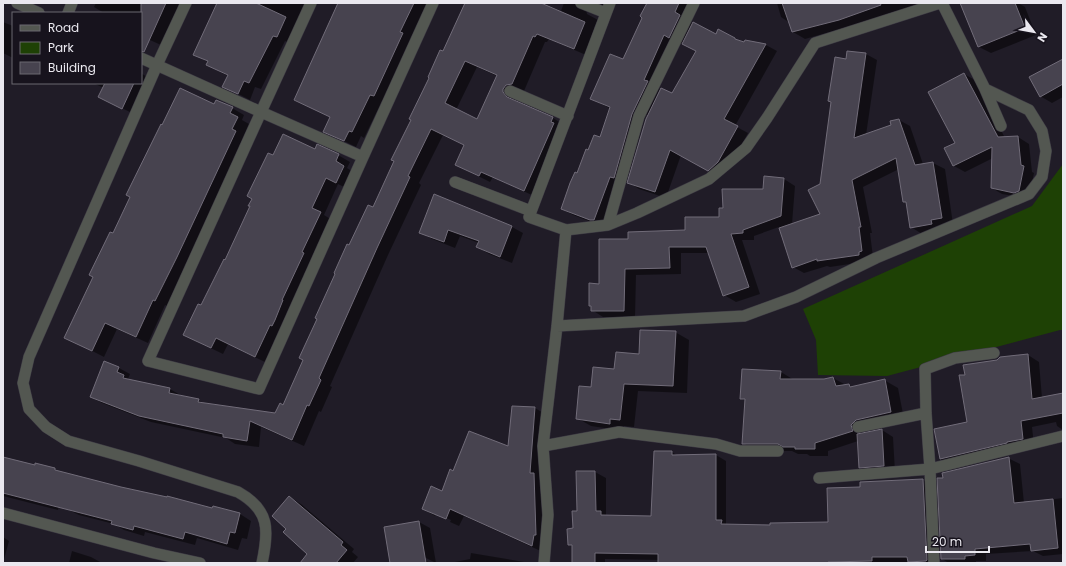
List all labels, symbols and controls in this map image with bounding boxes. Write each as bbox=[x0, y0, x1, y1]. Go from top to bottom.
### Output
legend bbox=[12, 12, 142, 84]
north arrow bbox=[1014, 12, 1054, 52]
text: Road bbox=[48, 19, 79, 36]
text: N bbox=[1034, 30, 1051, 45]
text: Park bbox=[48, 39, 75, 56]
text: Building bbox=[48, 59, 96, 76]
scale bar bbox=[926, 528, 989, 554]
text: 20 m bbox=[932, 533, 962, 550]

